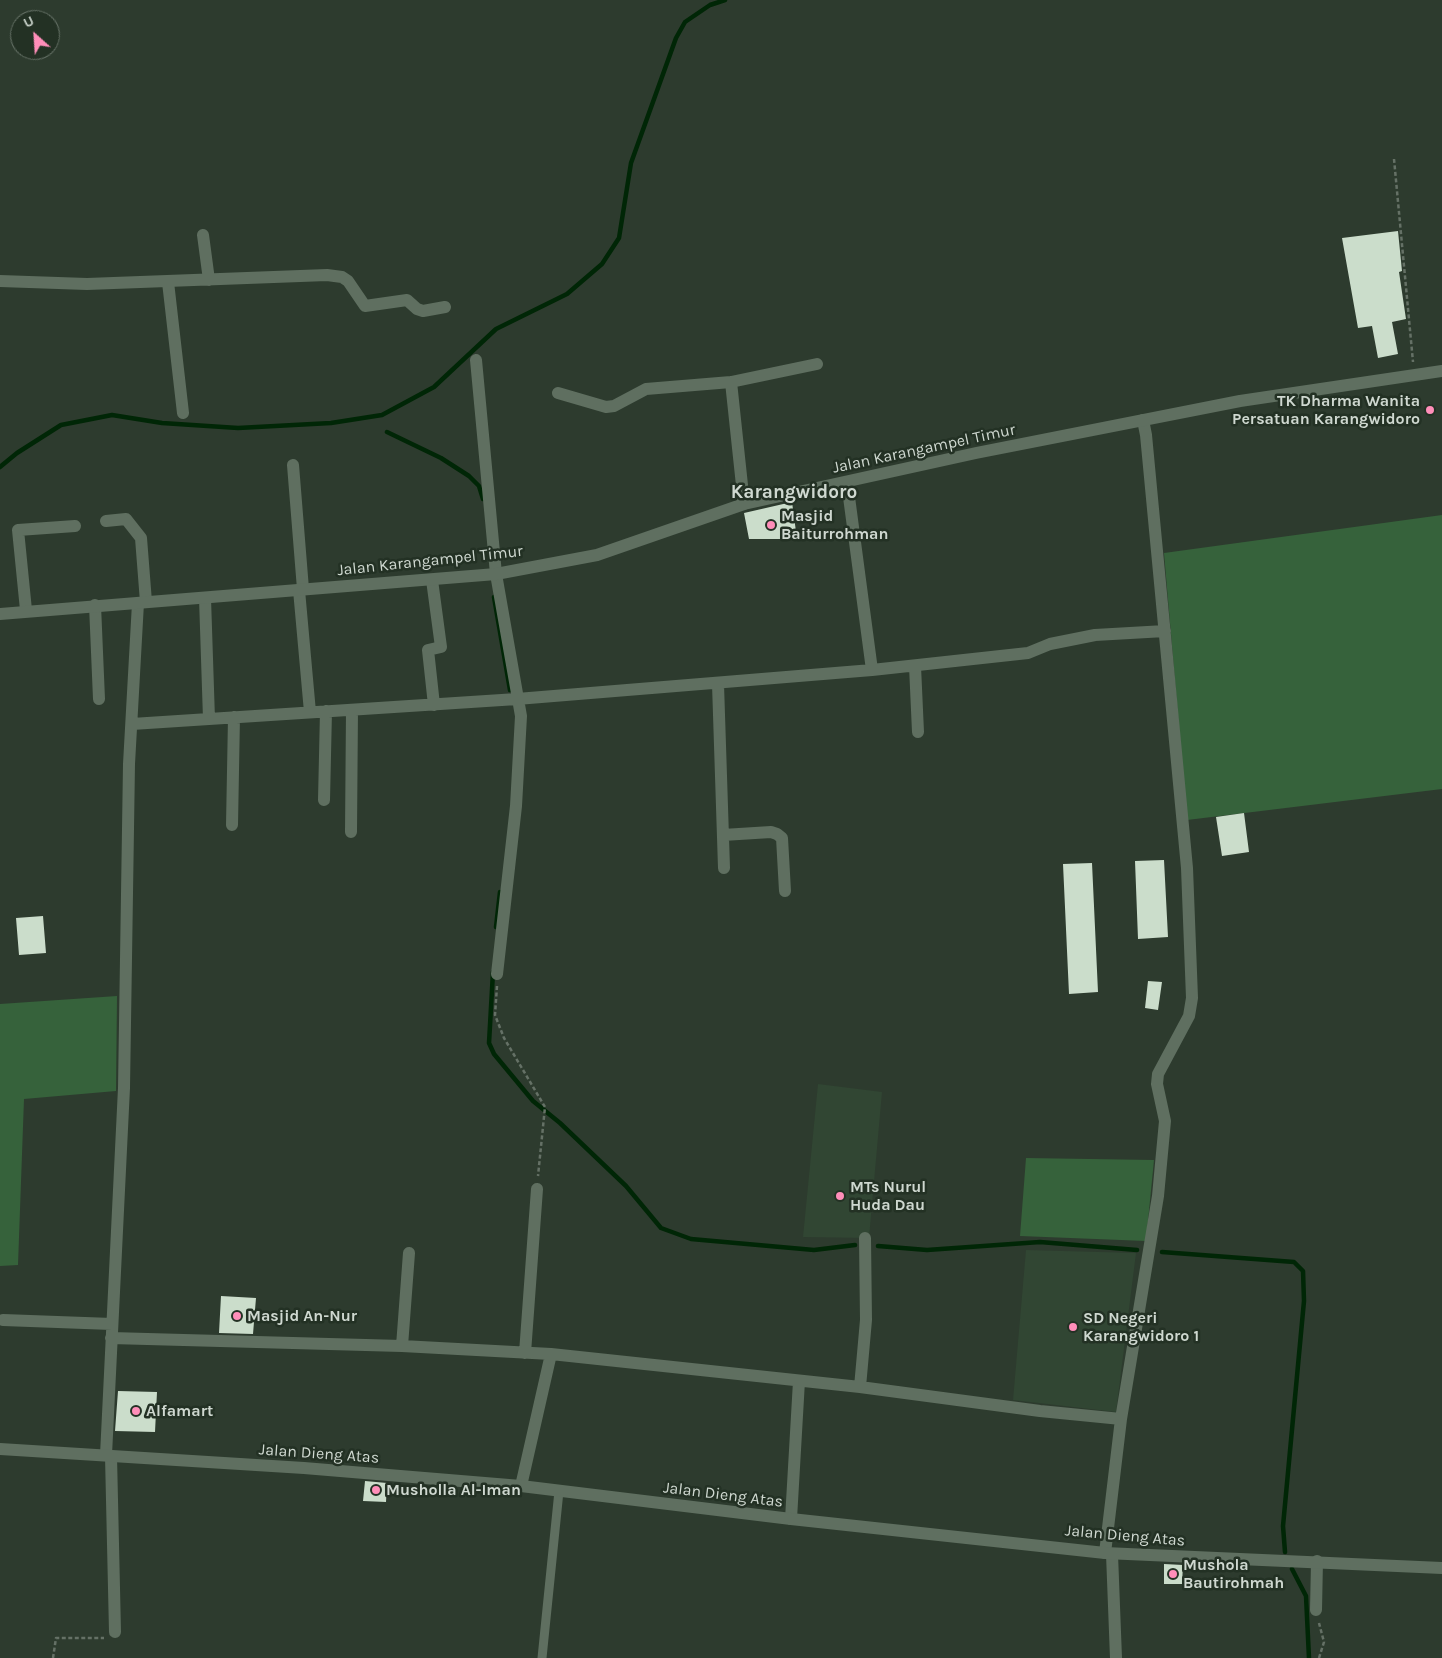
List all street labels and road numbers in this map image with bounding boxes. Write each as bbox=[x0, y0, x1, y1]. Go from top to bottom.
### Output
street label: Jalan Karangampel Timur bbox=[831, 420, 1017, 478]
street label: Jalan Karangampel Timur bbox=[336, 542, 524, 580]
street label: Jalan Dieng Atas bbox=[258, 1440, 380, 1468]
street label: Jalan Dieng Atas bbox=[662, 1478, 784, 1512]
street label: Jalan Dieng Atas bbox=[1064, 1521, 1186, 1551]

